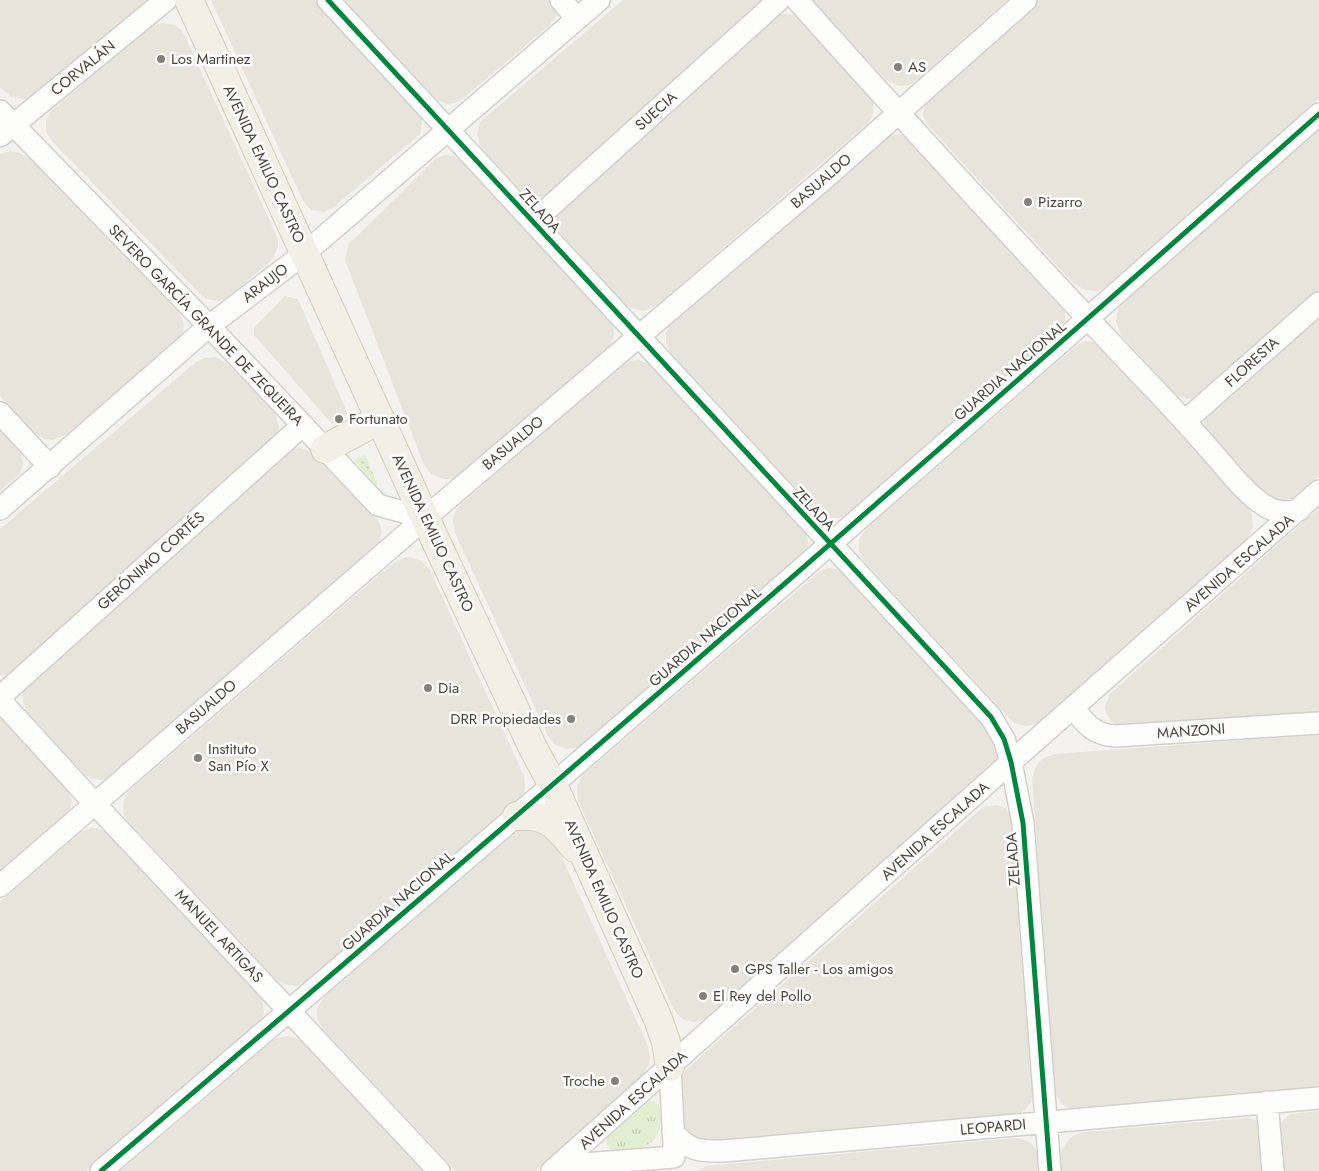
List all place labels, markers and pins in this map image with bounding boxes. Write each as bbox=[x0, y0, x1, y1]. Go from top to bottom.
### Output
place label: Los Martinez bbox=[171, 48, 251, 70]
marker: Los Martinez bbox=[155, 53, 167, 65]
place label: AS bbox=[908, 56, 926, 78]
marker: AS bbox=[892, 61, 904, 73]
place label: Pizarro bbox=[1038, 191, 1083, 213]
marker: Pizarro bbox=[1022, 196, 1034, 208]
place label: Fortunato bbox=[349, 408, 408, 430]
marker: Fortunato bbox=[333, 413, 345, 425]
place label: Dia bbox=[438, 677, 459, 699]
marker: Dia bbox=[422, 682, 434, 694]
place label: DRR Propiedades bbox=[450, 708, 561, 730]
marker: DRR Propiedades bbox=[565, 713, 577, 725]
place label: Instituto San Pío X bbox=[208, 738, 270, 777]
marker: Instituto San Pío X bbox=[192, 752, 204, 764]
place label: GPS Taller - Los amigos bbox=[745, 958, 893, 980]
marker: GPS Taller - Los amigos bbox=[729, 963, 741, 975]
place label: El Rey del Pollo bbox=[713, 985, 811, 1007]
marker: El Rey del Pollo bbox=[697, 990, 709, 1002]
place label: Troche bbox=[563, 1070, 605, 1092]
marker: Troche bbox=[609, 1075, 621, 1087]

